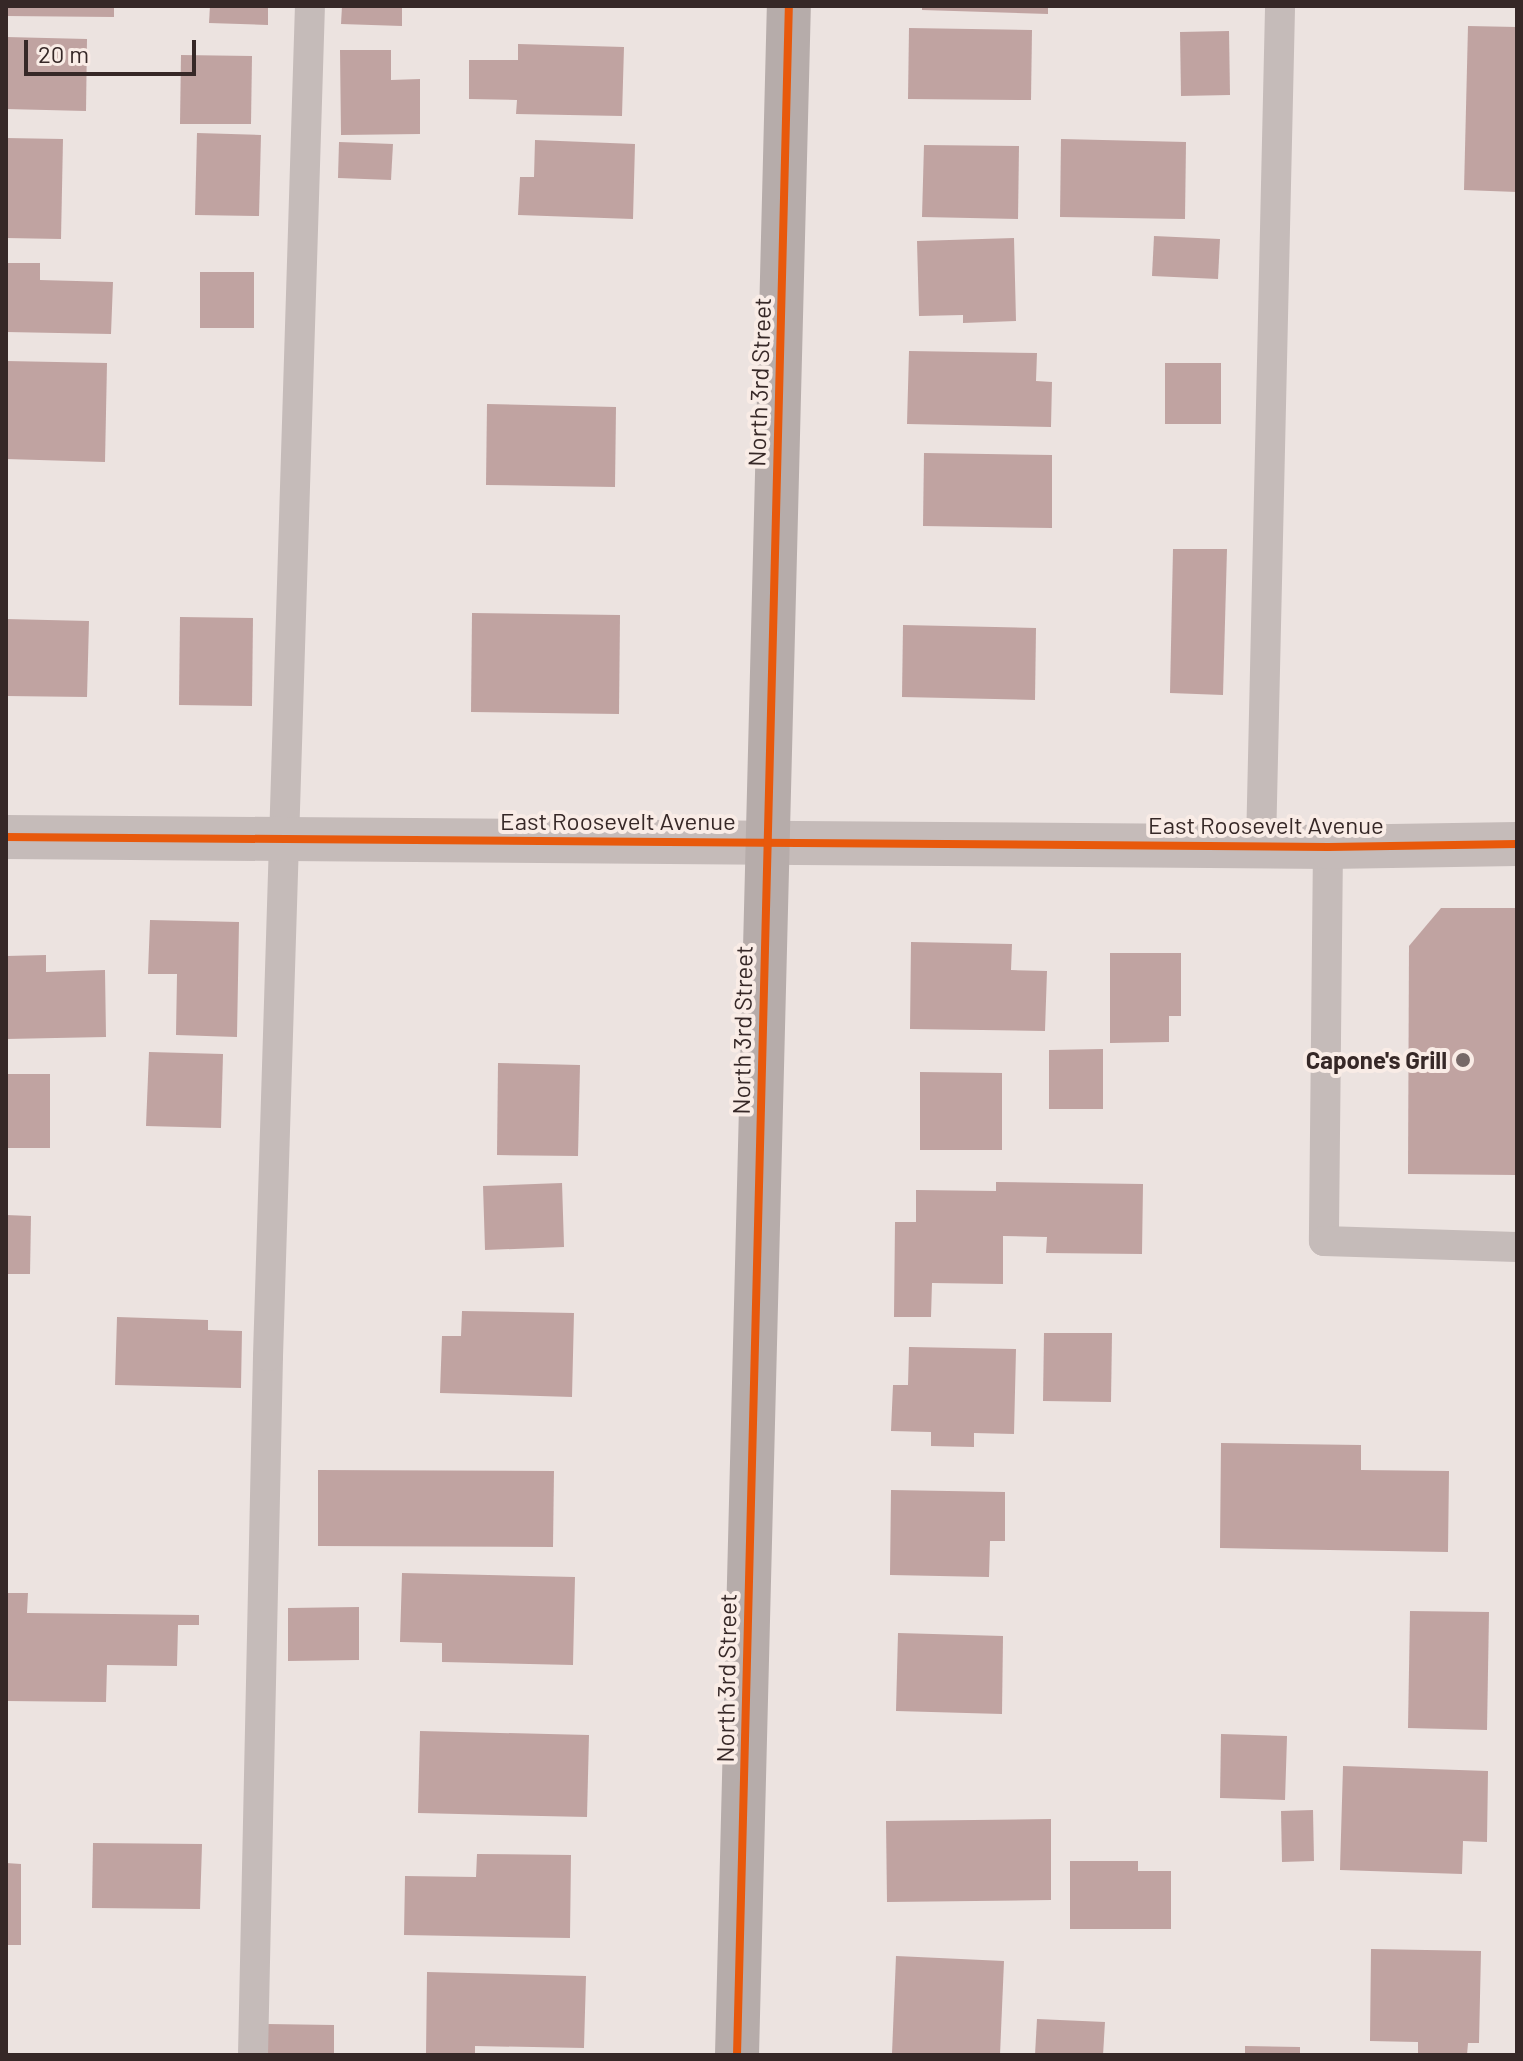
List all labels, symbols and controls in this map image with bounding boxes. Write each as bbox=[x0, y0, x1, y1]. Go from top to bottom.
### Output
scale bar bbox=[28, 24, 200, 74]
text: 20 m bbox=[38, 39, 89, 68]
street label: North 3rd Street bbox=[742, 297, 776, 467]
street label: East Roosevelt Avenue bbox=[500, 807, 736, 835]
street label: East Roosevelt Avenue bbox=[1148, 811, 1384, 839]
street label: North 3rd Street bbox=[726, 945, 758, 1115]
place label: Capone's Grill bbox=[1306, 1046, 1447, 1074]
marker: Capone's Grill bbox=[1454, 1051, 1472, 1069]
street label: North 3rd Street bbox=[710, 1593, 742, 1763]

